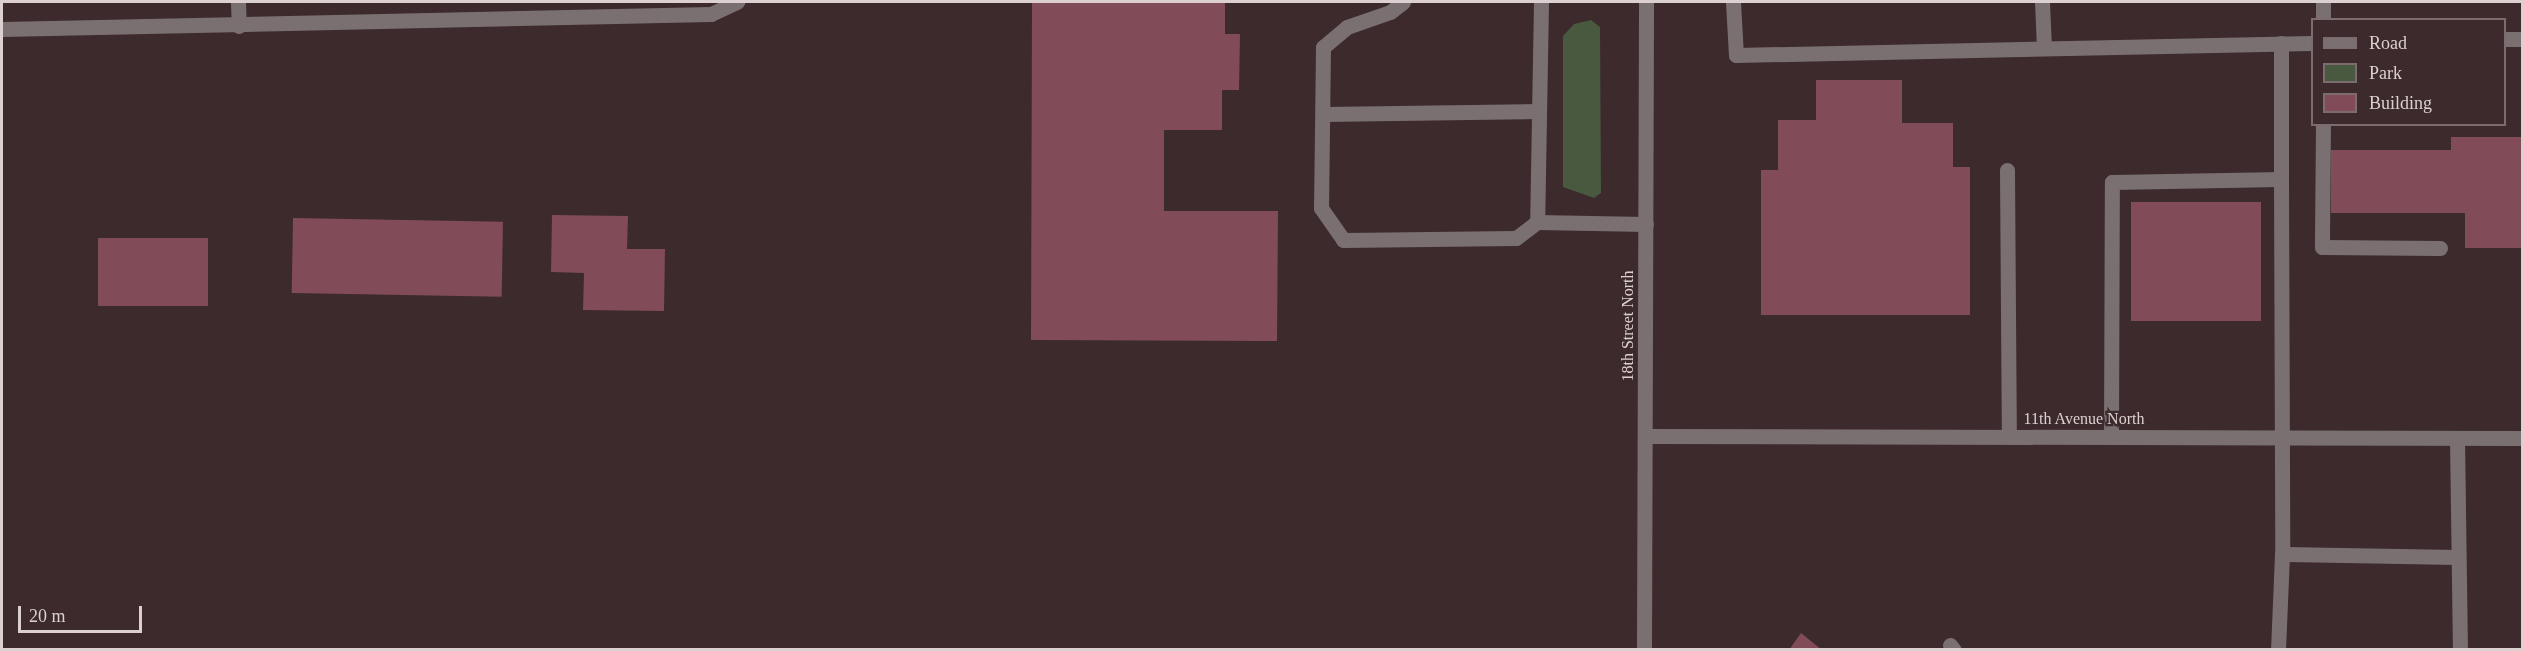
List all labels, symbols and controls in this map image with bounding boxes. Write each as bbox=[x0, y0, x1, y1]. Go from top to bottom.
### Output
legend bbox=[2311, 18, 2506, 126]
text: Road bbox=[2369, 33, 2407, 53]
text: Park bbox=[2369, 63, 2402, 83]
text: Building bbox=[2369, 93, 2432, 113]
street label: 18th Street North bbox=[1618, 270, 1638, 382]
street label: 11th Avenue North bbox=[2023, 409, 2145, 429]
scale bar bbox=[21, 594, 146, 632]
text: 20 m bbox=[29, 606, 66, 626]

